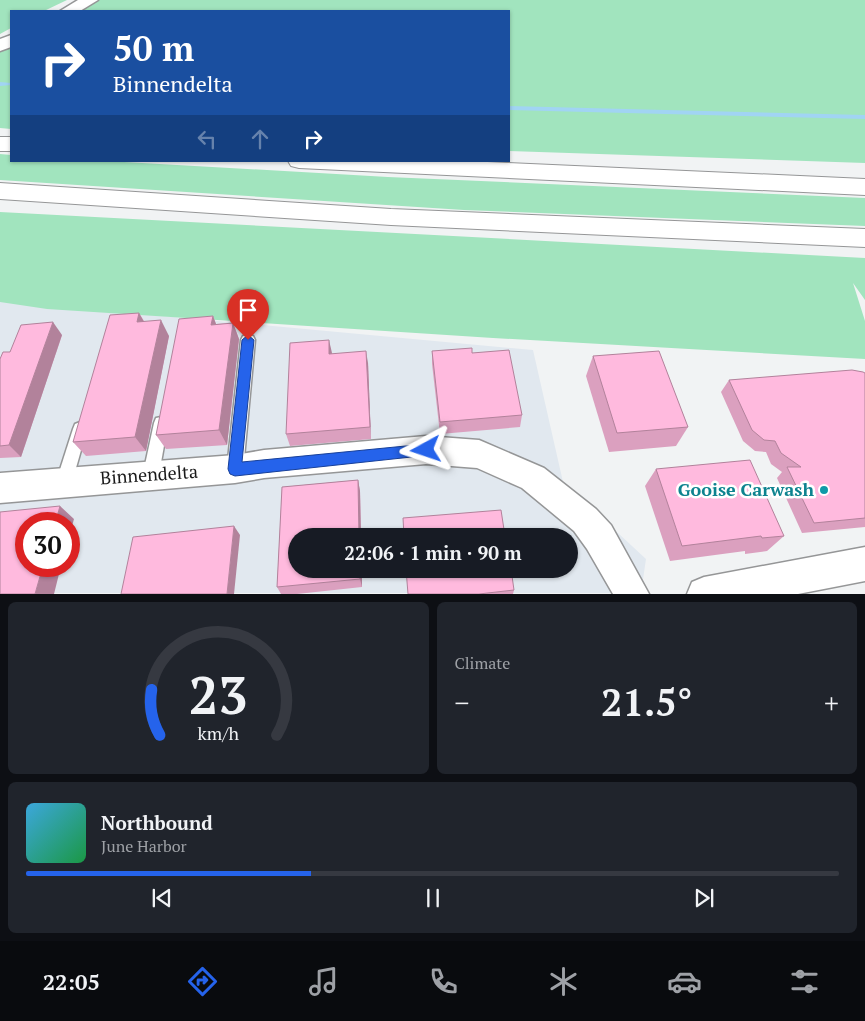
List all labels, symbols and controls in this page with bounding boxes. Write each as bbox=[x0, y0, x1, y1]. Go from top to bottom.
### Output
text: 50 m bbox=[113, 25, 194, 71]
icon: right bbox=[30, 30, 95, 95]
text: Binnendelta bbox=[113, 69, 233, 98]
icon: left bbox=[193, 125, 221, 153]
icon: ahead bbox=[246, 125, 274, 153]
icon: right bbox=[299, 125, 327, 153]
pin bbox=[227, 289, 269, 340]
icon: arrive bbox=[234, 296, 262, 324]
position arrow bbox=[399, 423, 451, 475]
street label: Binnendelta bbox=[99, 459, 199, 489]
place label: Gooise Carwash bbox=[678, 477, 814, 501]
marker: Gooise Carwash bbox=[818, 484, 830, 496]
speed limit sign: 30 bbox=[15, 512, 80, 577]
text: 22:06 · 1 min · 90 m bbox=[344, 540, 522, 565]
text: Climate bbox=[455, 652, 510, 674]
text: 23 bbox=[189, 660, 248, 729]
text: 21.5° bbox=[601, 677, 692, 727]
text: − bbox=[455, 684, 469, 721]
text: + bbox=[824, 684, 839, 721]
text: km/h bbox=[198, 721, 239, 745]
text: Northbound bbox=[101, 810, 213, 835]
text: June Harbor bbox=[101, 835, 187, 857]
icon: previous bbox=[148, 884, 176, 912]
icon: pause bbox=[419, 884, 447, 912]
icon: next bbox=[690, 884, 718, 912]
icon: directions bbox=[185, 964, 220, 999]
icon: music bbox=[306, 964, 341, 999]
icon: phone bbox=[426, 964, 461, 999]
icon: climate bbox=[546, 964, 581, 999]
icon: car bbox=[667, 964, 702, 999]
icon: filters bbox=[787, 964, 822, 999]
text: 22:05 bbox=[43, 967, 100, 996]

